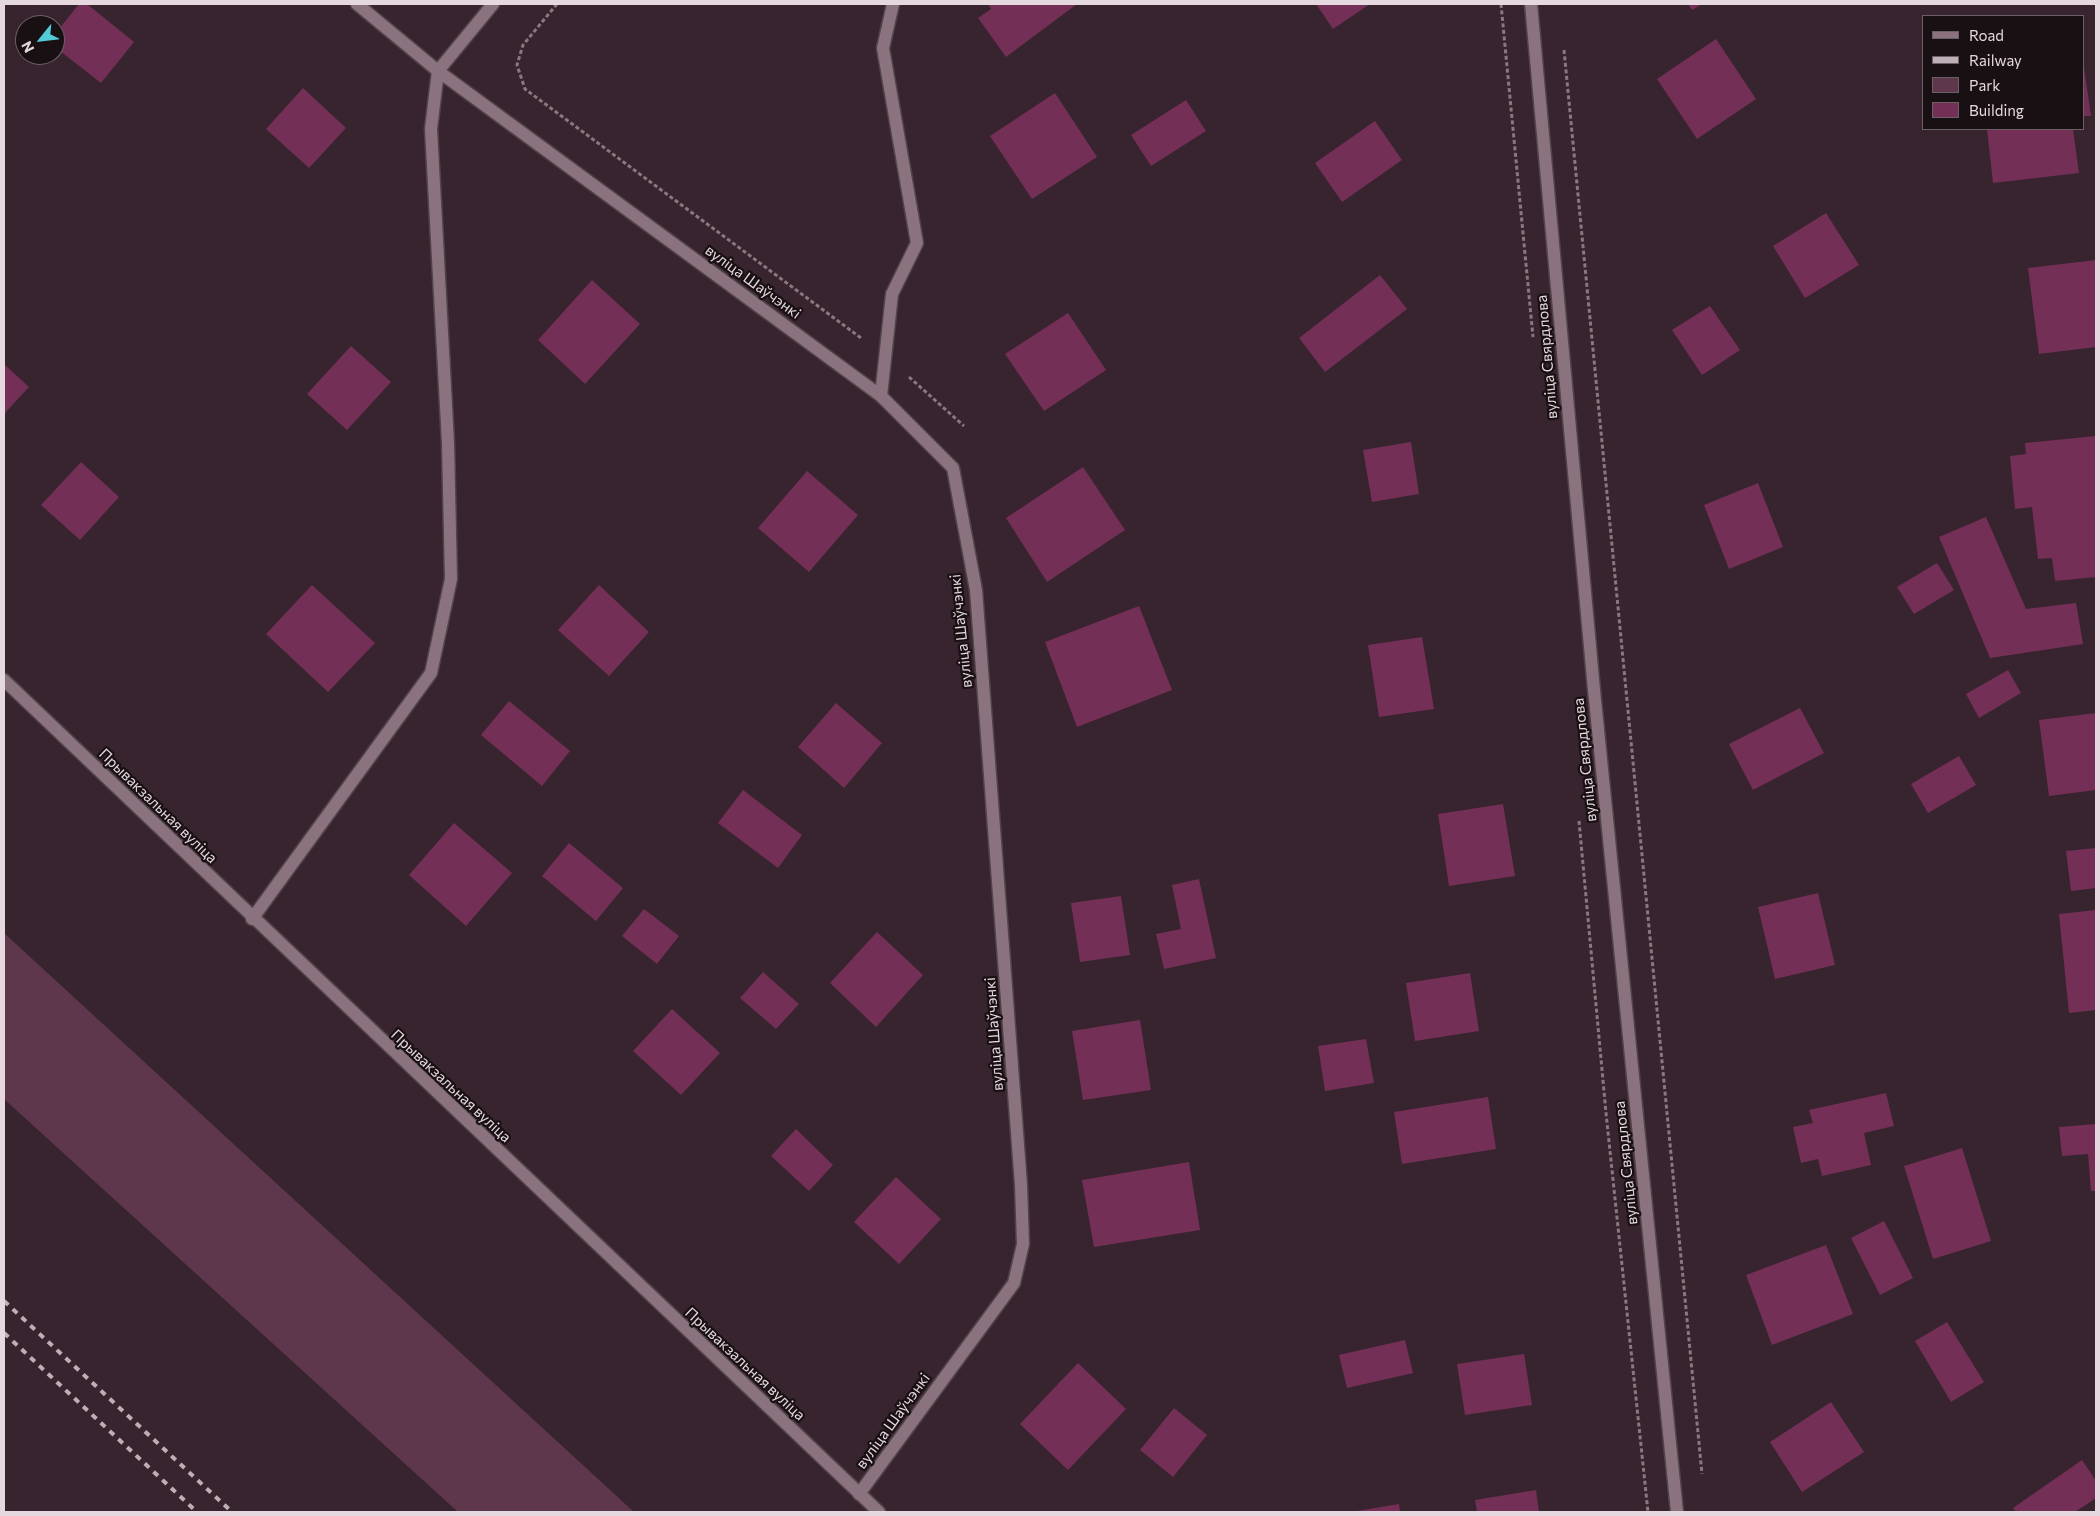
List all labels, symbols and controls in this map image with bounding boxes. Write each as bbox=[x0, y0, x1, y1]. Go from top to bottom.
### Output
north arrow bbox=[15, 15, 65, 65]
legend bbox=[1922, 15, 2085, 130]
text: Road bbox=[1969, 26, 2004, 44]
text: N bbox=[17, 38, 37, 56]
text: Railway bbox=[1969, 51, 2022, 69]
text: Park bbox=[1969, 76, 2000, 94]
text: Building bbox=[1969, 101, 2024, 119]
street label: вуліца Шаўчэнкі bbox=[702, 241, 804, 323]
street label: вуліца Свярдлова bbox=[1533, 294, 1561, 420]
street label: вуліца Шаўчэнкі bbox=[946, 573, 976, 689]
street label: вуліца Свярдлова bbox=[1570, 697, 1600, 823]
street label: Прывакзальная вуліца bbox=[95, 745, 221, 867]
street label: вуліца Шаўчэнкі bbox=[981, 976, 1007, 1092]
street label: Прывакзальная вуліца bbox=[387, 1026, 515, 1146]
street label: вуліца Свярдлова bbox=[1611, 1100, 1641, 1226]
street label: Прывакзальная вуліца bbox=[681, 1304, 809, 1424]
street label: вуліца Шаўчэнкі bbox=[852, 1370, 934, 1472]

